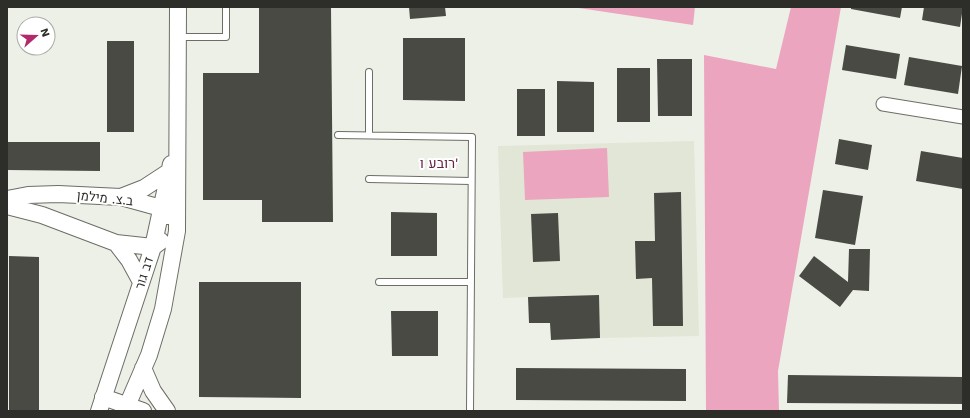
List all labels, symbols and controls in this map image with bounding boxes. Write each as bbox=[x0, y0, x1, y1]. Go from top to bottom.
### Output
north arrow bbox=[16, 16, 56, 56]
text: N bbox=[37, 27, 52, 39]
district label: רובע ו' bbox=[420, 155, 458, 171]
street label: ב.צ. מילמן bbox=[76, 188, 134, 208]
street label: דב גור bbox=[132, 255, 156, 291]

